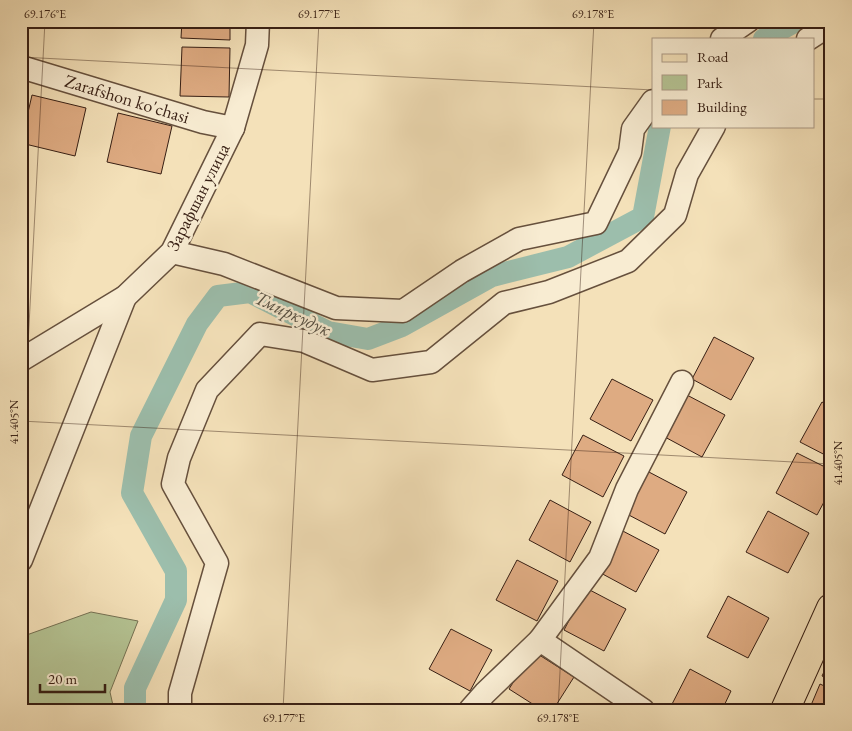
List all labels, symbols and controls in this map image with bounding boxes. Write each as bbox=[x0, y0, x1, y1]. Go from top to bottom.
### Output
text: 69.176°E bbox=[24, 6, 66, 22]
text: 69.177°E bbox=[298, 6, 340, 22]
text: 69.178°E bbox=[572, 6, 614, 22]
legend bbox=[652, 38, 814, 128]
text: Road bbox=[697, 47, 729, 66]
street label: Zarafshon ko'chasi bbox=[62, 69, 193, 129]
text: Park bbox=[697, 73, 724, 92]
text: Building bbox=[697, 97, 747, 116]
street label: Зарафшан улица bbox=[161, 138, 235, 254]
water label: Тмиркудук bbox=[251, 285, 336, 342]
text: 41.405°N bbox=[6, 399, 22, 444]
text: 41.405°N bbox=[830, 440, 846, 485]
scale bar bbox=[40, 661, 105, 693]
text: 20 m bbox=[48, 669, 77, 688]
text: 69.177°E bbox=[263, 710, 305, 726]
text: 69.178°E bbox=[537, 710, 579, 726]

